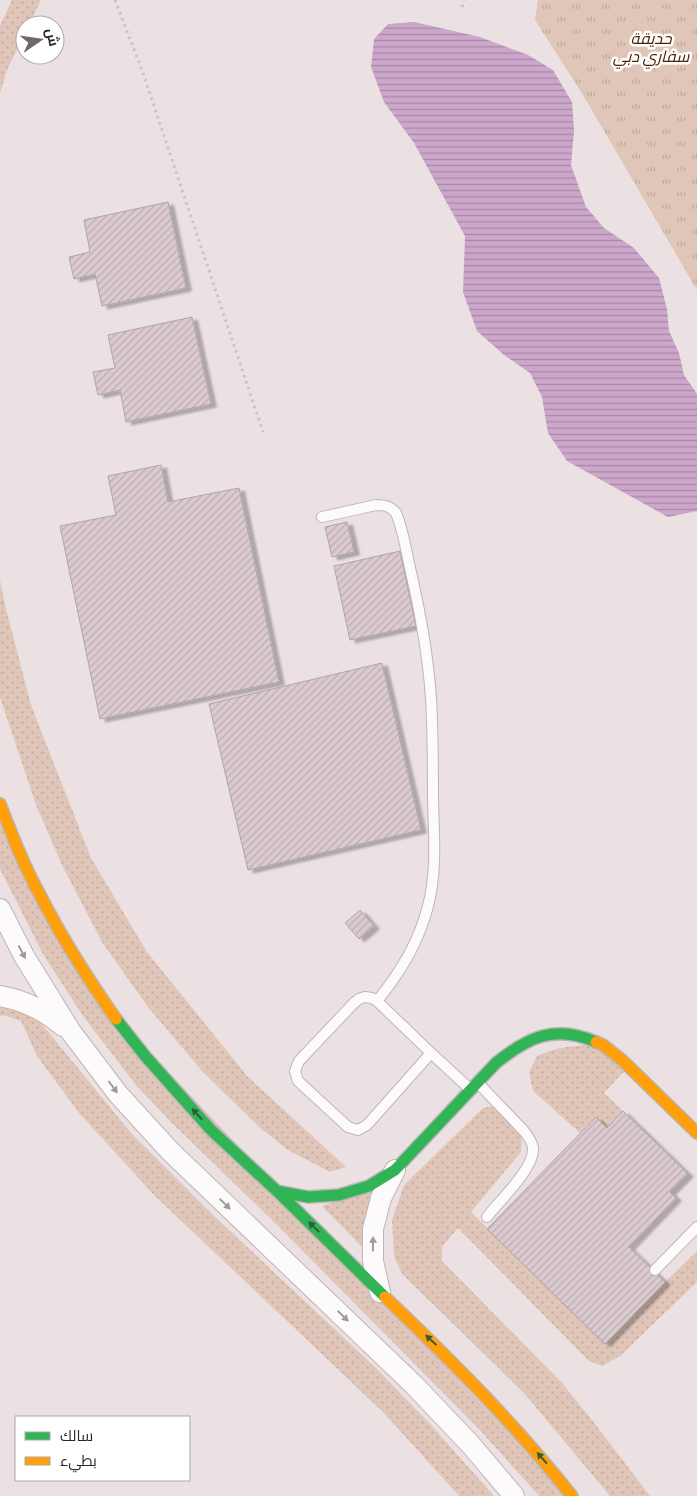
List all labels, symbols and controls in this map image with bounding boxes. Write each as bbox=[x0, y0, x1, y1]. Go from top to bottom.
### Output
north arrow bbox=[15, 15, 65, 65]
text: ش bbox=[42, 27, 62, 48]
park label: حديقة سفاري دبي bbox=[613, 29, 690, 69]
one-way arrow bbox=[18, 945, 26, 960]
one-way arrow bbox=[108, 1080, 118, 1094]
one-way arrow bbox=[191, 1108, 202, 1121]
one-way arrow bbox=[219, 1198, 231, 1210]
one-way arrow bbox=[308, 1221, 320, 1233]
one-way arrow bbox=[369, 1236, 377, 1252]
one-way arrow bbox=[336, 1310, 348, 1322]
one-way arrow bbox=[425, 1334, 437, 1346]
legend bbox=[15, 1416, 190, 1481]
text: سالك bbox=[60, 1427, 93, 1445]
text: بطيء bbox=[60, 1452, 97, 1473]
one-way arrow bbox=[536, 1452, 547, 1465]

